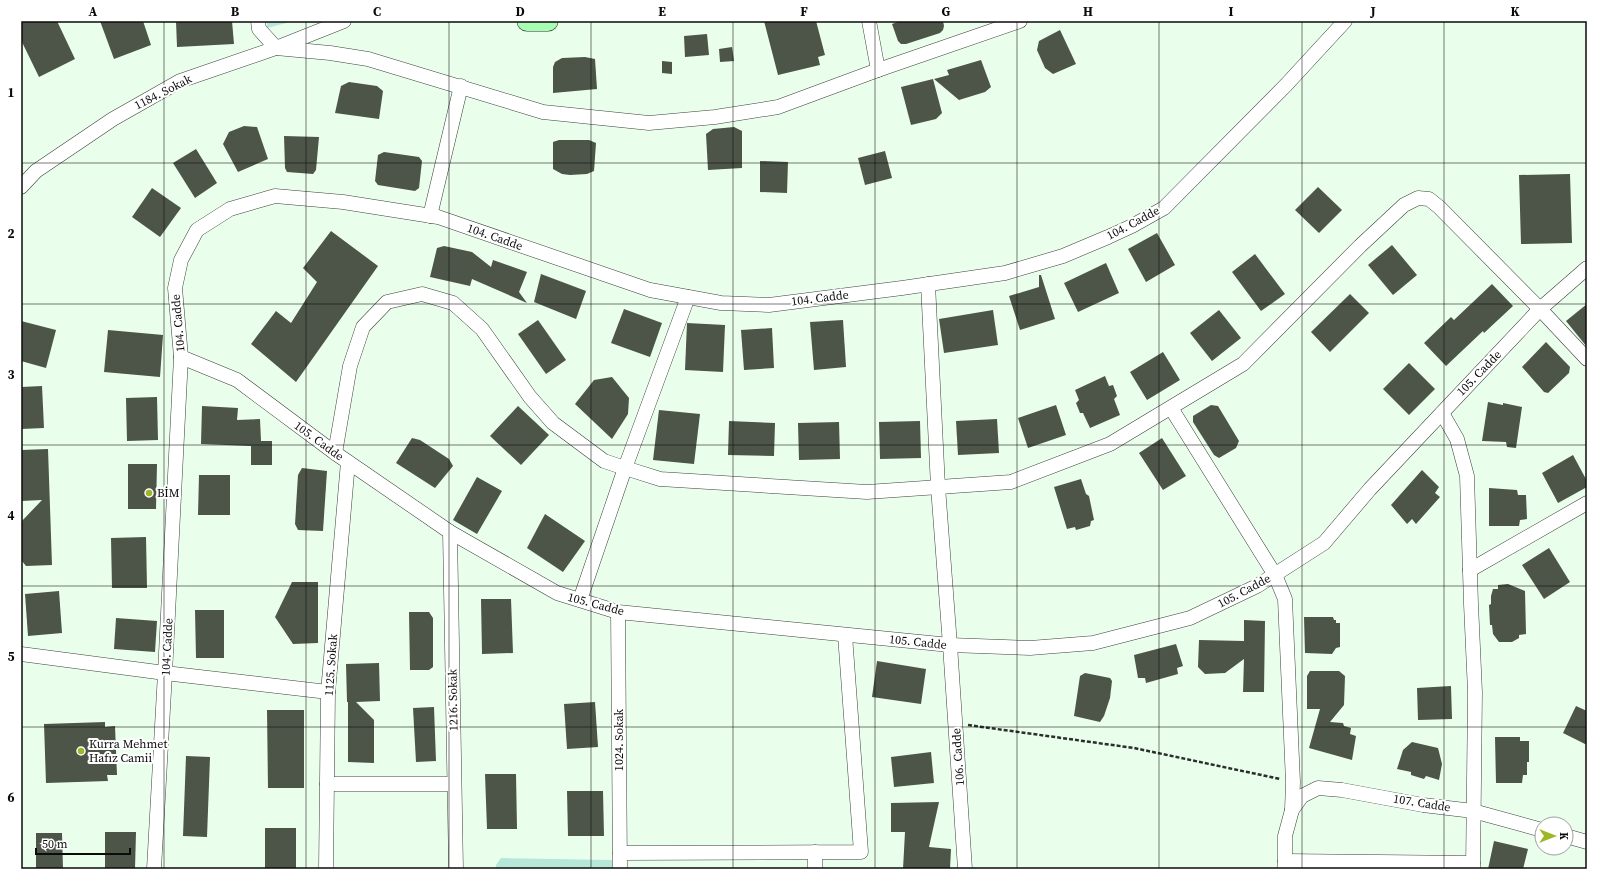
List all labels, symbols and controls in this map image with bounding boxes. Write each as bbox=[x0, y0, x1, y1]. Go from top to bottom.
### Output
text: A bbox=[89, 3, 98, 20]
text: B bbox=[231, 3, 240, 20]
text: C bbox=[373, 3, 381, 20]
text: D bbox=[515, 3, 525, 20]
text: E bbox=[658, 3, 666, 20]
text: F bbox=[800, 3, 808, 20]
text: G bbox=[942, 3, 951, 20]
text: H bbox=[1083, 3, 1093, 20]
text: I bbox=[1228, 3, 1234, 20]
text: J bbox=[1369, 3, 1376, 20]
text: K bbox=[1510, 3, 1520, 20]
street label: 1184. Sokak bbox=[132, 71, 195, 113]
text: 1 bbox=[7, 84, 15, 101]
street label: 104. Cadde bbox=[1104, 202, 1162, 244]
street label: 104. Cadde bbox=[465, 220, 525, 254]
text: 2 bbox=[7, 225, 15, 242]
street label: 104. Cadde bbox=[790, 287, 850, 309]
street label: 104. Cadde bbox=[168, 294, 188, 352]
street label: 105. Cadde bbox=[1453, 347, 1505, 399]
text: 3 bbox=[7, 366, 15, 383]
street label: 105. Cadde bbox=[291, 418, 347, 464]
place label: BİM bbox=[157, 485, 180, 501]
marker: BİM bbox=[144, 488, 154, 498]
text: 4 bbox=[7, 507, 15, 524]
street label: 105. Cadde bbox=[1215, 570, 1273, 612]
street label: 105. Cadde bbox=[566, 589, 626, 619]
street label: 104. Cadde bbox=[157, 618, 177, 676]
street label: 105. Cadde bbox=[888, 631, 948, 653]
street label: 1125. Sokak bbox=[321, 633, 341, 697]
text: 5 bbox=[7, 648, 15, 665]
street label: 1216. Sokak bbox=[444, 668, 462, 731]
street label: 1024. Sokak bbox=[611, 708, 627, 771]
street label: 106. Cadde bbox=[948, 728, 968, 786]
place label: Kurra Mehmet Hafız Camii bbox=[89, 736, 167, 766]
marker: Kurra Mehmet Hafız Camii bbox=[76, 746, 86, 756]
text: 6 bbox=[7, 789, 15, 806]
street label: 107. Cadde bbox=[1392, 791, 1452, 815]
north arrow bbox=[1534, 816, 1574, 856]
scale bar bbox=[36, 830, 130, 856]
text: K bbox=[1556, 832, 1571, 840]
text: 50 m bbox=[42, 836, 68, 852]

